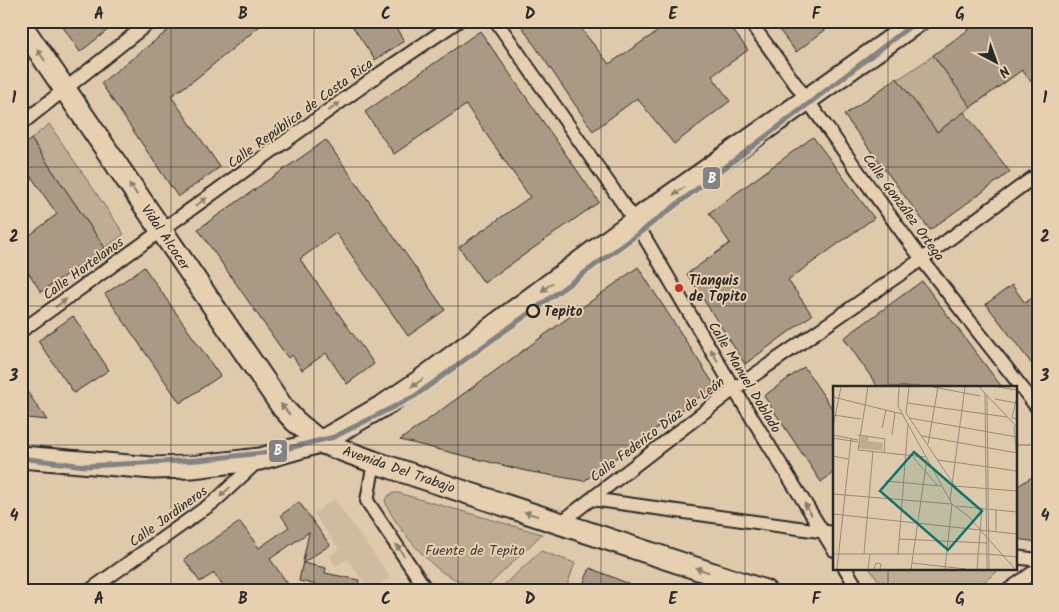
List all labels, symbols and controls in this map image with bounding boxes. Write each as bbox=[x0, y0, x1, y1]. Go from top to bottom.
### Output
text: A bbox=[94, 2, 104, 27]
text: B bbox=[238, 2, 248, 27]
text: C bbox=[381, 2, 391, 27]
text: D bbox=[525, 2, 536, 27]
text: E bbox=[669, 2, 679, 27]
text: F bbox=[812, 2, 822, 27]
text: G bbox=[955, 2, 965, 27]
north arrow bbox=[972, 38, 1022, 88]
one-way arrow bbox=[36, 48, 46, 61]
street label: Calle República de Costa Rica bbox=[223, 53, 378, 174]
text: N bbox=[993, 60, 1014, 82]
text: 1 bbox=[12, 86, 17, 111]
text: 1 bbox=[1043, 86, 1048, 111]
one-way arrow bbox=[327, 102, 340, 112]
street label: Calle González Ortega bbox=[857, 149, 950, 266]
line badge: B bbox=[702, 166, 721, 190]
text: B bbox=[708, 168, 716, 190]
one-way arrow bbox=[128, 182, 138, 195]
one-way arrow bbox=[672, 186, 685, 196]
one-way arrow bbox=[194, 197, 208, 207]
street label: Vidal Alcocer bbox=[135, 200, 196, 276]
text: 2 bbox=[9, 225, 19, 250]
text: 2 bbox=[1040, 225, 1050, 250]
street label: Calle Hortelanos bbox=[38, 232, 129, 306]
place label: Tianguis de Topito bbox=[689, 270, 747, 308]
one-way arrow bbox=[540, 282, 554, 292]
marker: Tianguis de Topito bbox=[673, 282, 685, 294]
one-way arrow bbox=[54, 297, 67, 308]
place label: Tepito bbox=[544, 301, 583, 323]
marker: Tepito bbox=[526, 304, 540, 318]
street label: Calle Manuel Doblado bbox=[702, 317, 786, 438]
one-way arrow bbox=[710, 349, 719, 362]
text: 3 bbox=[9, 364, 19, 389]
text: 3 bbox=[1040, 364, 1050, 389]
street label: Calle Federico Díaz de León bbox=[585, 372, 730, 488]
one-way arrow bbox=[410, 378, 424, 388]
inset map bbox=[833, 386, 1016, 570]
one-way arrow bbox=[279, 403, 290, 416]
line badge: B bbox=[268, 439, 288, 463]
text: B bbox=[274, 440, 282, 462]
street label: Avenida Del Trabajo bbox=[340, 440, 458, 499]
street label: Calle Jardineros bbox=[125, 481, 212, 553]
one-way arrow bbox=[219, 486, 231, 498]
one-way arrow bbox=[804, 502, 813, 515]
text: 4 bbox=[10, 504, 19, 529]
text: 4 bbox=[1041, 504, 1050, 529]
one-way arrow bbox=[523, 509, 538, 517]
park label: Fuente de Tepito bbox=[425, 540, 525, 562]
one-way arrow bbox=[395, 544, 405, 557]
one-way arrow bbox=[694, 566, 709, 573]
text: A bbox=[94, 587, 104, 612]
text: B bbox=[238, 587, 248, 612]
text: C bbox=[381, 587, 391, 612]
text: D bbox=[525, 587, 536, 612]
text: E bbox=[669, 587, 679, 612]
text: F bbox=[812, 587, 822, 612]
text: G bbox=[955, 587, 965, 612]

